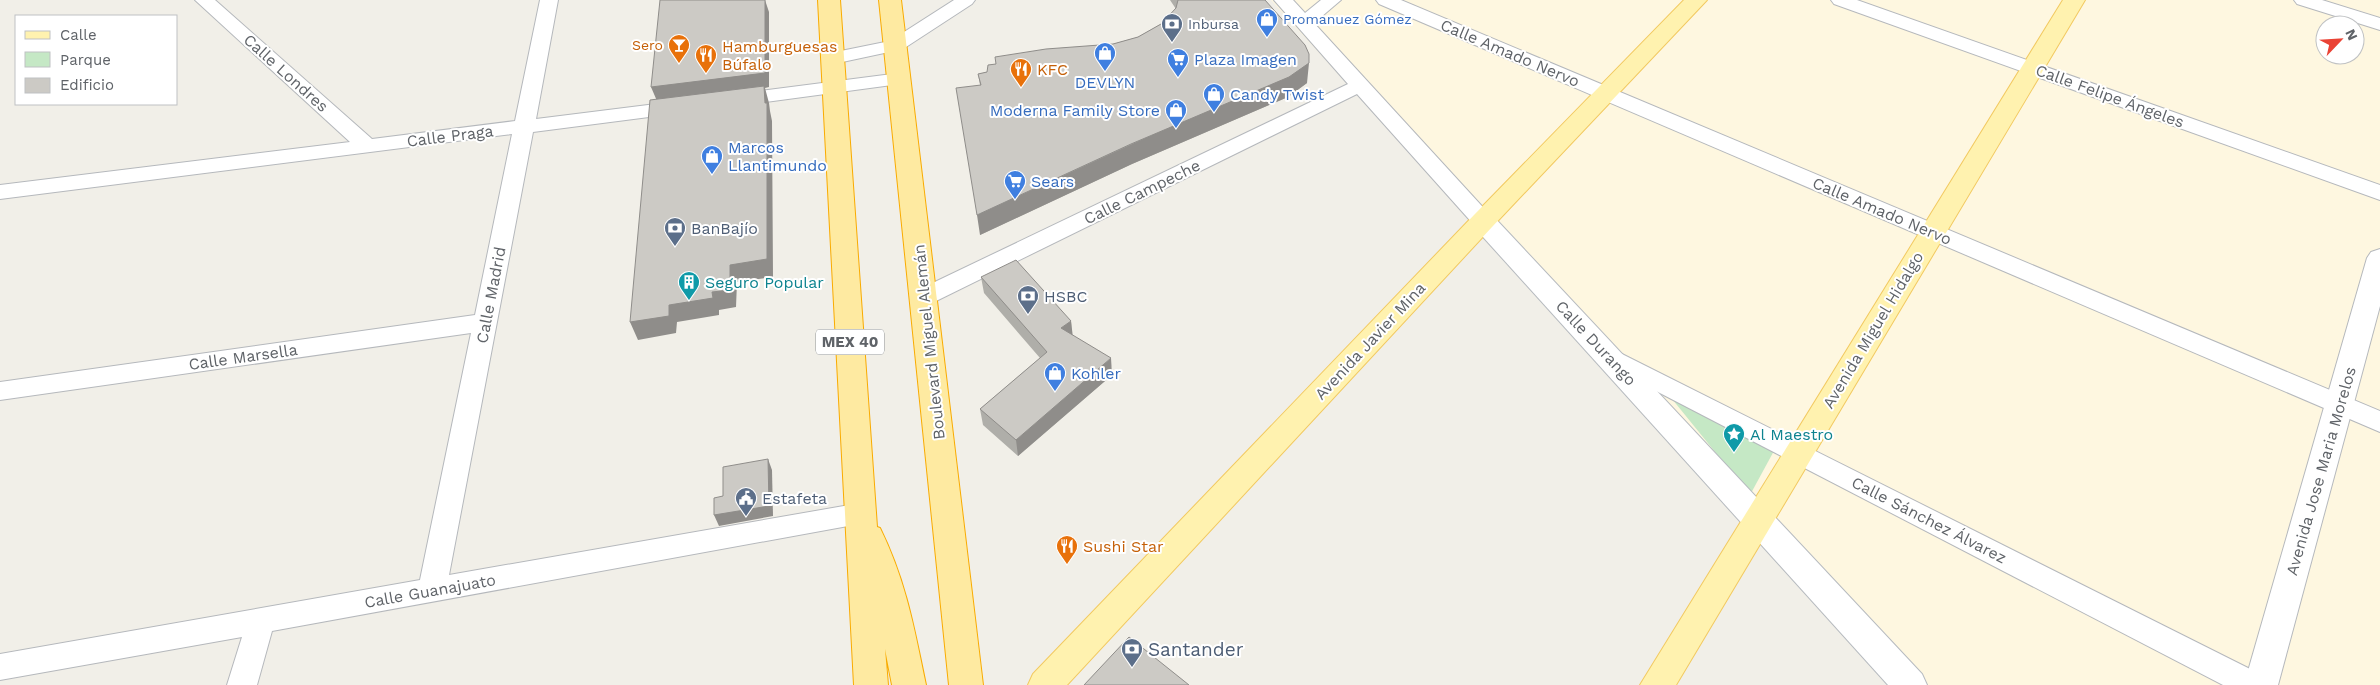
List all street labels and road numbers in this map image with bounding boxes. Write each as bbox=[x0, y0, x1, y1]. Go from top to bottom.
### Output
street label: Calle Amado Nervo bbox=[1438, 15, 1582, 91]
street label: Calle Londres bbox=[240, 30, 332, 116]
street label: Calle Felipe Ángeles bbox=[2033, 60, 2187, 132]
street label: Calle Praga bbox=[406, 121, 494, 151]
street label: Calle Campeche bbox=[1081, 156, 1203, 228]
street label: Calle Amado Nervo bbox=[1810, 173, 1954, 249]
street label: Boulevard Miguel Alemán bbox=[909, 243, 949, 441]
street label: Calle Madrid bbox=[472, 245, 510, 345]
street label: Avenida Miguel Hidalgo bbox=[1819, 248, 1927, 412]
street label: Avenida Javier Mina bbox=[1311, 278, 1429, 404]
street label: Calle Durango bbox=[1552, 297, 1640, 389]
road number: MEX 40 bbox=[816, 330, 884, 354]
street label: Calle Marsella bbox=[187, 340, 299, 374]
street label: Avenida Jose Maria Morelos bbox=[2282, 364, 2360, 578]
street label: Calle Sánchez Álvarez bbox=[1848, 473, 2010, 567]
street label: Calle Guanajuato bbox=[363, 570, 497, 612]

